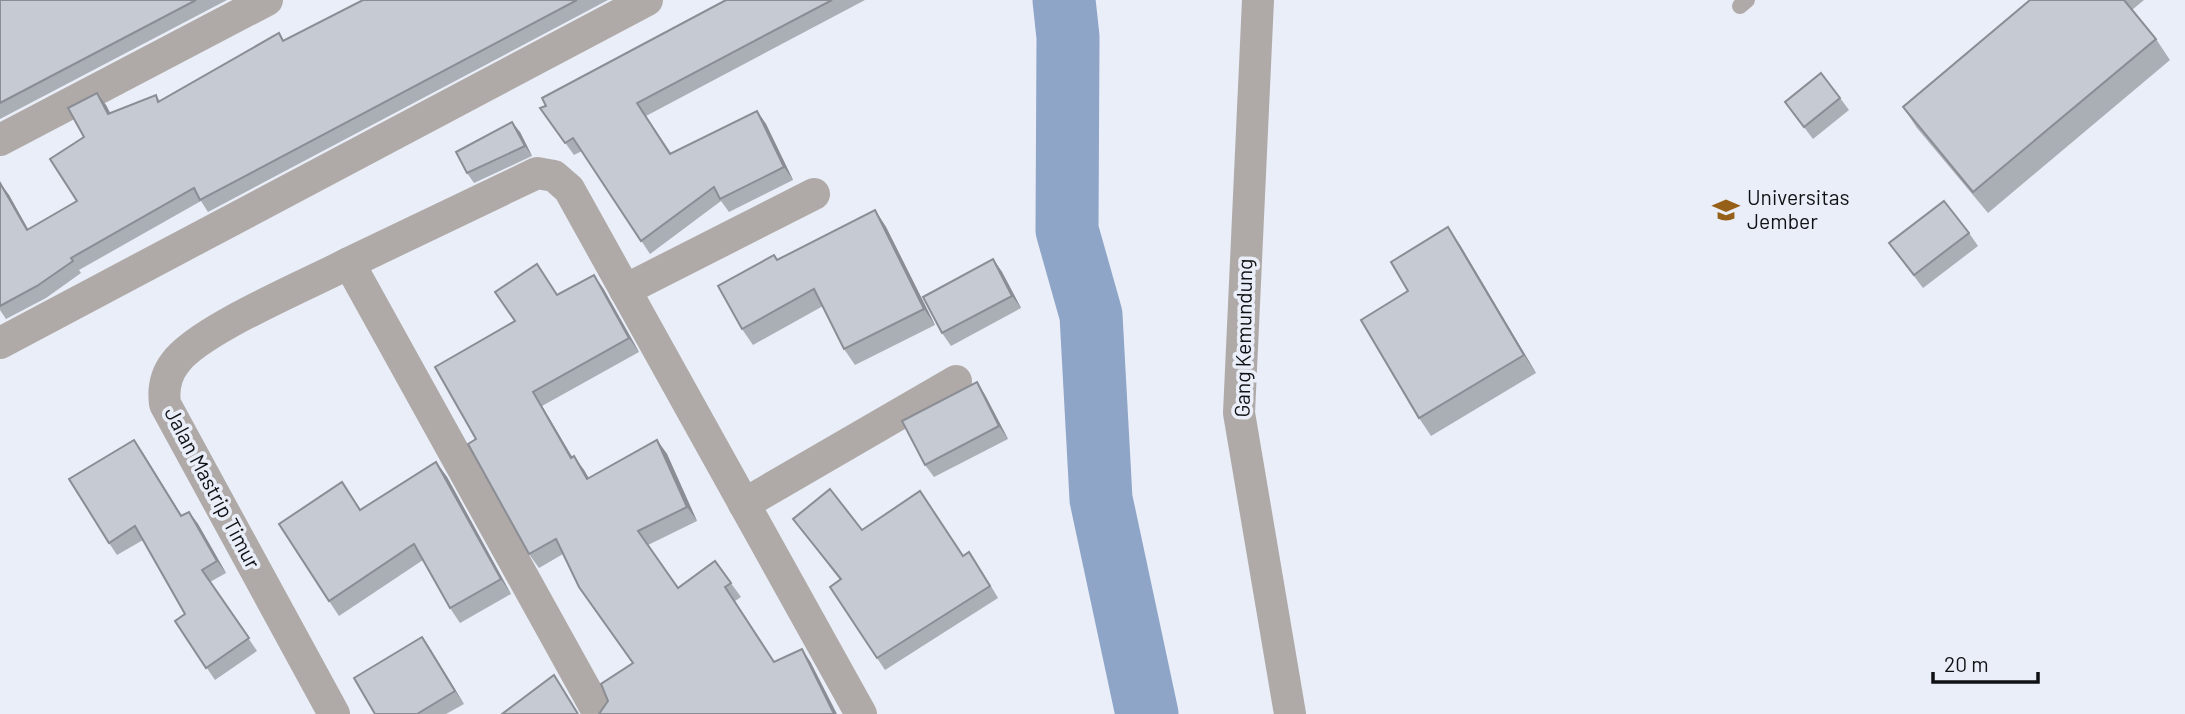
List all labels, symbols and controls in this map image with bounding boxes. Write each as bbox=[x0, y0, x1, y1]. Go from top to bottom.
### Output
place label: Universitas Jember bbox=[1747, 184, 1850, 233]
school or university icon: Universitas Jember bbox=[1711, 195, 1741, 225]
street label: Gang Kemundung bbox=[1229, 258, 1256, 418]
street label: Jalan Mastrip Timur bbox=[160, 402, 267, 573]
scale bar bbox=[1933, 640, 2038, 684]
text: 20 m bbox=[1944, 651, 1989, 676]

